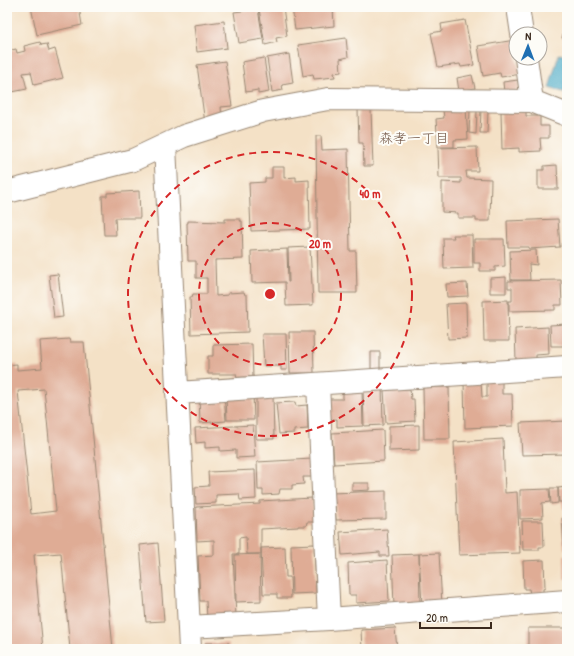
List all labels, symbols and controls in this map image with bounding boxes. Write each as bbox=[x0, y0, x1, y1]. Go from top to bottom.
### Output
north arrow bbox=[508, 26, 548, 66]
text: N bbox=[525, 29, 531, 43]
district label: 森孝一丁目 bbox=[379, 128, 449, 147]
text: 40 m bbox=[360, 185, 380, 202]
text: 20 m bbox=[309, 235, 331, 252]
centre of rings bbox=[263, 287, 277, 301]
scale bar bbox=[420, 604, 491, 630]
text: 20 m bbox=[426, 609, 448, 626]

